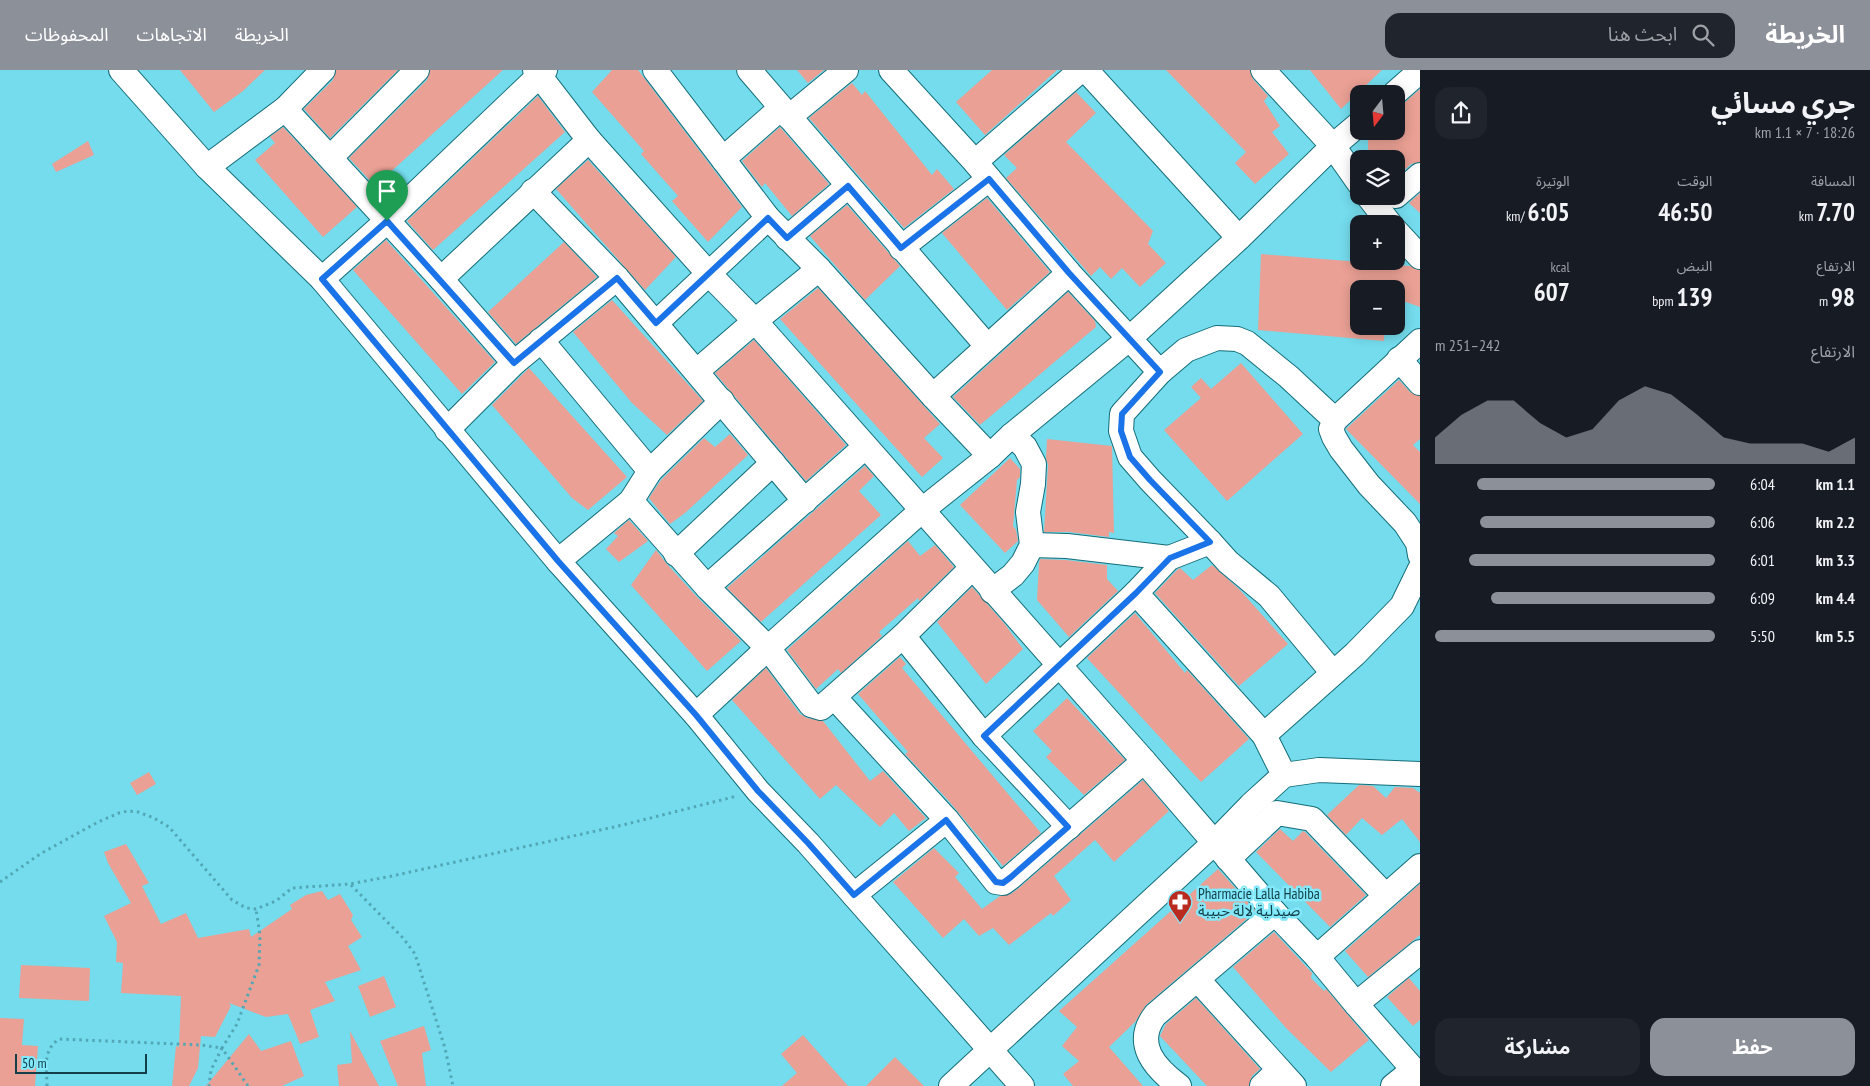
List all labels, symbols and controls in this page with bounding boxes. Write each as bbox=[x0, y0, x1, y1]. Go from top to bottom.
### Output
search box bbox=[1385, 13, 1735, 58]
text: الخريطة bbox=[1765, 19, 1845, 50]
icon: search bbox=[1689, 21, 1717, 49]
text: ابحث هنا bbox=[1608, 22, 1677, 46]
text: المحفوظات bbox=[25, 23, 109, 46]
text: الاتجاهات bbox=[137, 23, 207, 46]
text: الخريطة bbox=[235, 23, 289, 46]
text: جري مسائي bbox=[1711, 84, 1855, 121]
north arrow bbox=[1350, 85, 1405, 140]
map controls bbox=[1350, 85, 1405, 335]
button: share bbox=[1435, 87, 1487, 139]
text: 18:26 · 7 × 1.1 km bbox=[1755, 122, 1855, 142]
button: layers bbox=[1350, 150, 1405, 205]
pin bbox=[366, 170, 408, 221]
text: الوتيرة bbox=[1536, 172, 1570, 190]
text: الوقت bbox=[1677, 172, 1712, 190]
text: المسافة bbox=[1811, 172, 1855, 190]
icon: arrive bbox=[373, 177, 401, 205]
text: 6:05 bbox=[1528, 196, 1570, 228]
text: 46:50 bbox=[1658, 196, 1712, 228]
text: 7.70 bbox=[1816, 196, 1855, 228]
text: /km bbox=[1506, 207, 1528, 225]
text: km bbox=[1799, 207, 1816, 225]
button: + bbox=[1350, 215, 1405, 270]
text: النبض bbox=[1677, 257, 1712, 275]
text: الارتفاع bbox=[1817, 257, 1855, 275]
text: kcal bbox=[1551, 258, 1570, 276]
text: 607 bbox=[1534, 276, 1570, 308]
button: − bbox=[1350, 280, 1405, 335]
text: 139 bbox=[1676, 281, 1712, 313]
text: 98 bbox=[1831, 281, 1855, 313]
text: bpm bbox=[1652, 292, 1676, 310]
text: m bbox=[1819, 292, 1831, 310]
text: 242–251 m bbox=[1435, 335, 1501, 355]
text: الارتفاع bbox=[1811, 341, 1855, 361]
text: 6:04 bbox=[1750, 474, 1775, 494]
text: 1.1 km bbox=[1816, 474, 1855, 494]
text: 6:06 bbox=[1750, 512, 1775, 532]
text: 2.2 km bbox=[1816, 512, 1855, 532]
text: 6:01 bbox=[1750, 550, 1775, 570]
text: 3.3 km bbox=[1816, 550, 1855, 570]
text: 6:09 bbox=[1750, 588, 1775, 608]
text: 4.4 km bbox=[1816, 588, 1855, 608]
text: 5:50 bbox=[1750, 626, 1775, 646]
text: 5.5 km bbox=[1816, 626, 1855, 646]
place label: Pharmacie Lalla Habiba صيدلية لالة حبيبة bbox=[1198, 884, 1320, 920]
pharmacy icon: Pharmacie Lalla Habiba صيدلية لالة حبيبة bbox=[1167, 889, 1193, 923]
button: مشاركة bbox=[1435, 1018, 1640, 1076]
button: حفظ bbox=[1650, 1018, 1855, 1076]
scale bar bbox=[15, 1051, 148, 1074]
text: 50 m bbox=[22, 1054, 47, 1072]

